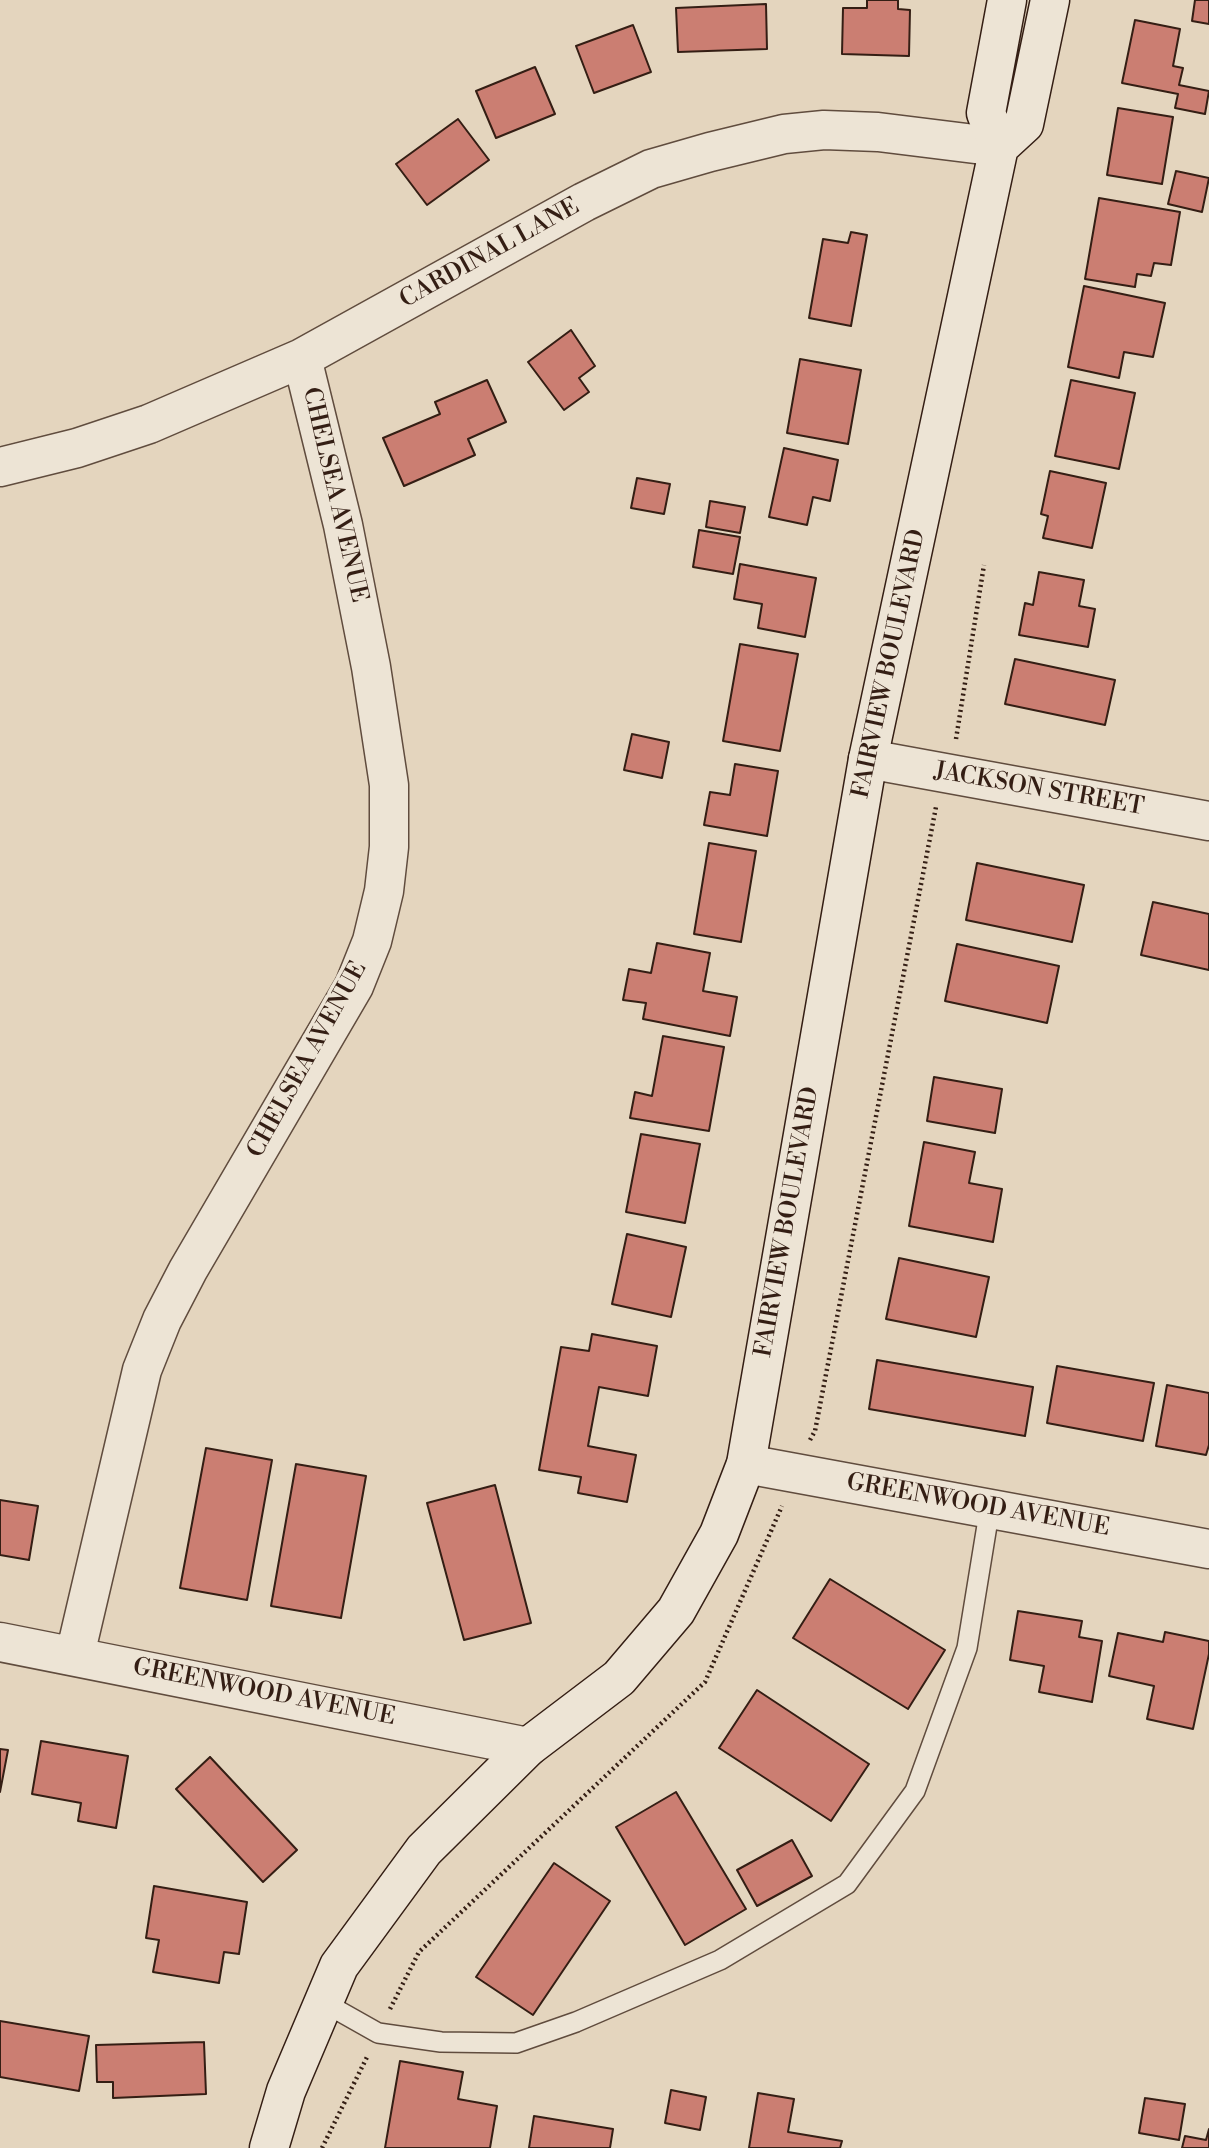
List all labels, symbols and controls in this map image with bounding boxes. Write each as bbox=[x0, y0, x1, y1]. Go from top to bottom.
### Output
street label: CARDINAL LANE bbox=[395, 193, 585, 315]
street label: CHELSEA AVENUE bbox=[295, 385, 373, 605]
street label: FAIRVIEW BOULEVARD bbox=[847, 527, 933, 801]
street label: JACKSON STREET bbox=[932, 757, 1146, 823]
street label: CHELSEA AVENUE bbox=[242, 957, 374, 1163]
street label: FAIRVIEW BOULEVARD bbox=[750, 1085, 826, 1359]
street label: GREENWOOD AVENUE bbox=[844, 1469, 1112, 1543]
street label: GREENWOOD AVENUE bbox=[130, 1653, 398, 1733]

